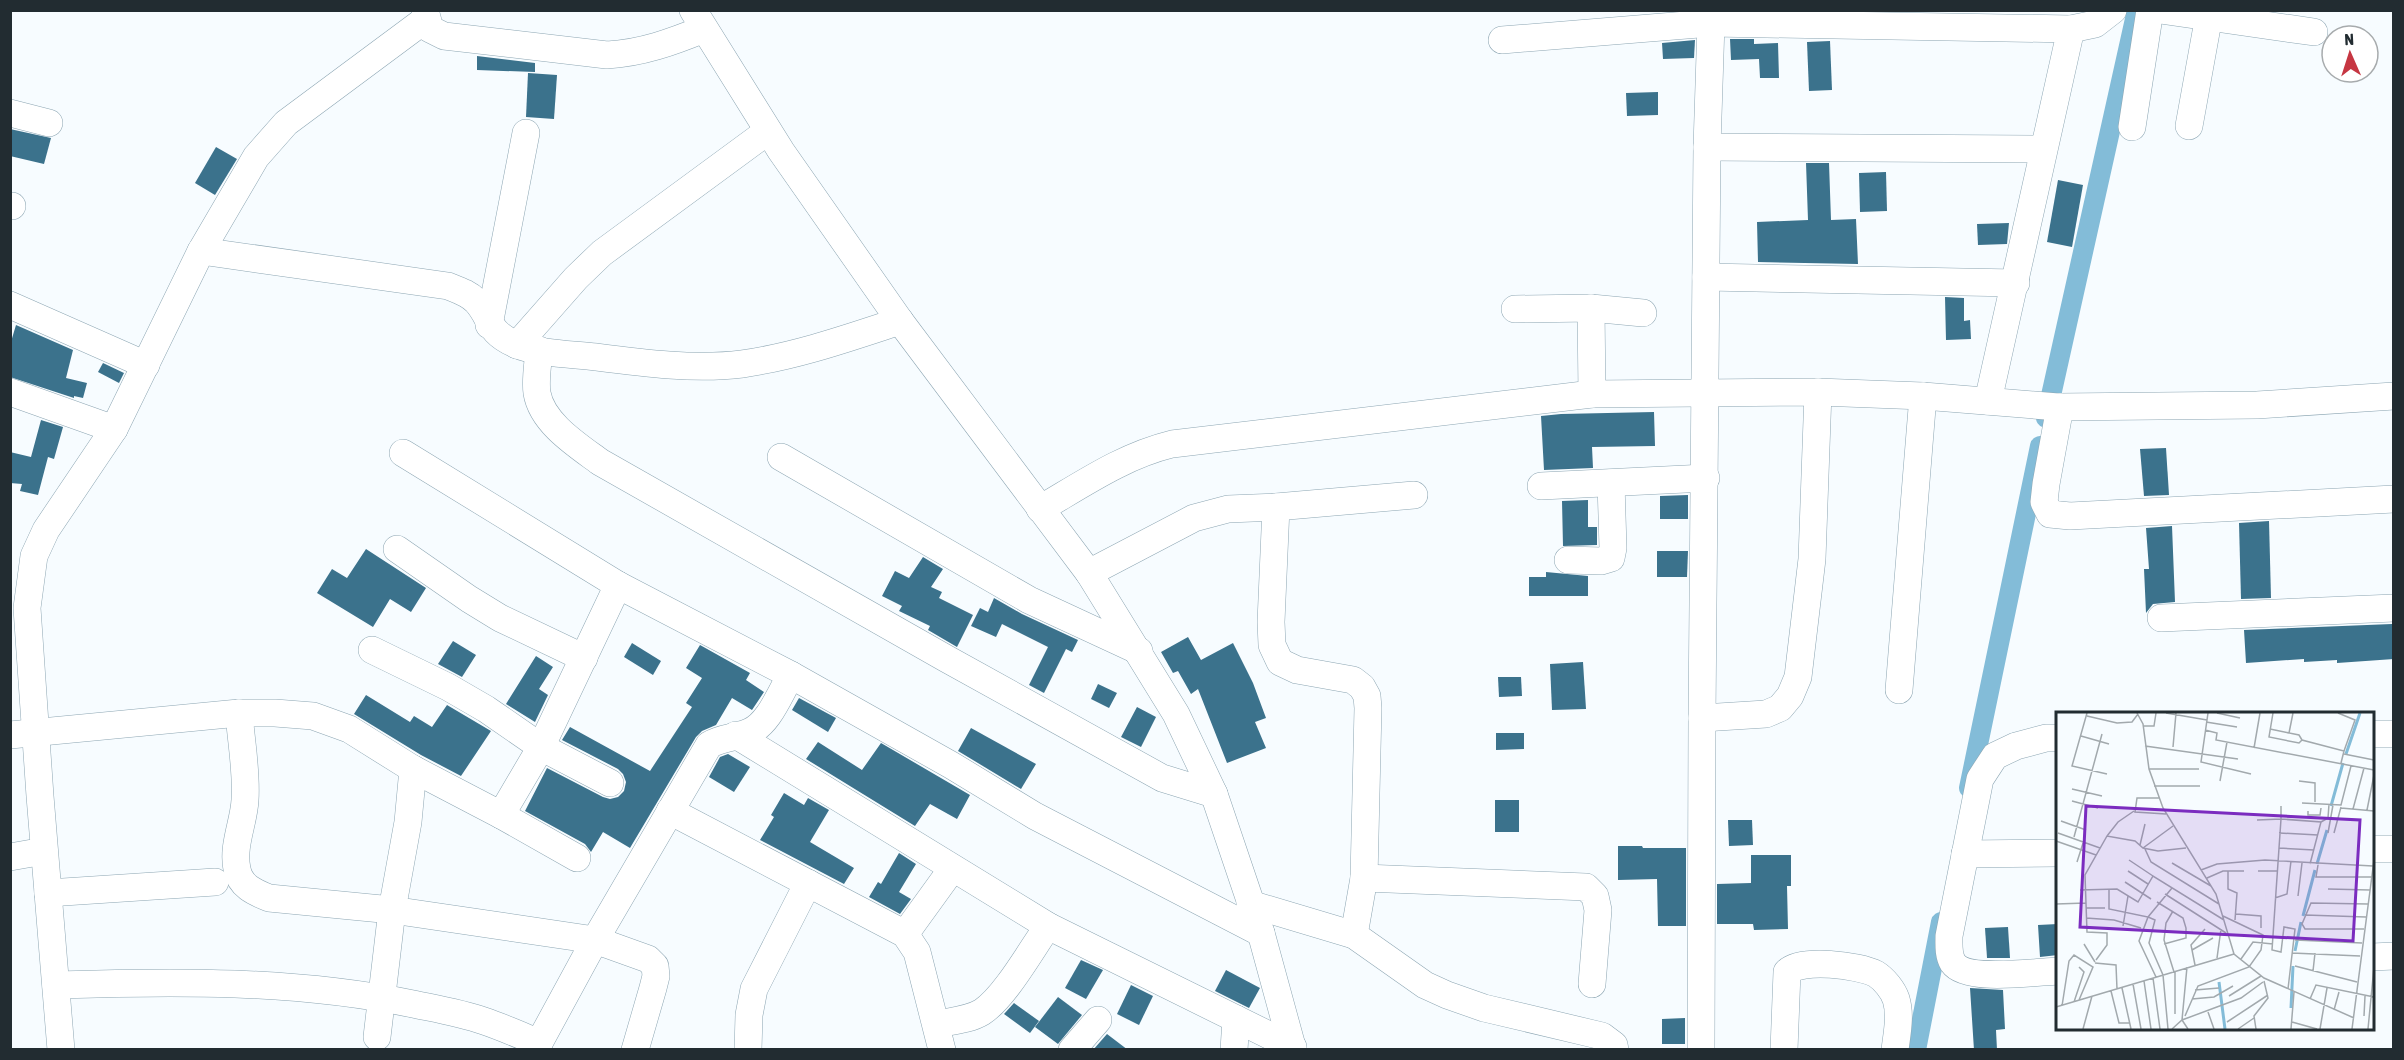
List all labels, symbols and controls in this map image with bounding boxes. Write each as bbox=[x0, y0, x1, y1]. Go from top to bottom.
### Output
north arrow bbox=[2320, 24, 2380, 84]
text: N bbox=[2344, 30, 2354, 48]
inset map bbox=[2056, 712, 2374, 1030]

